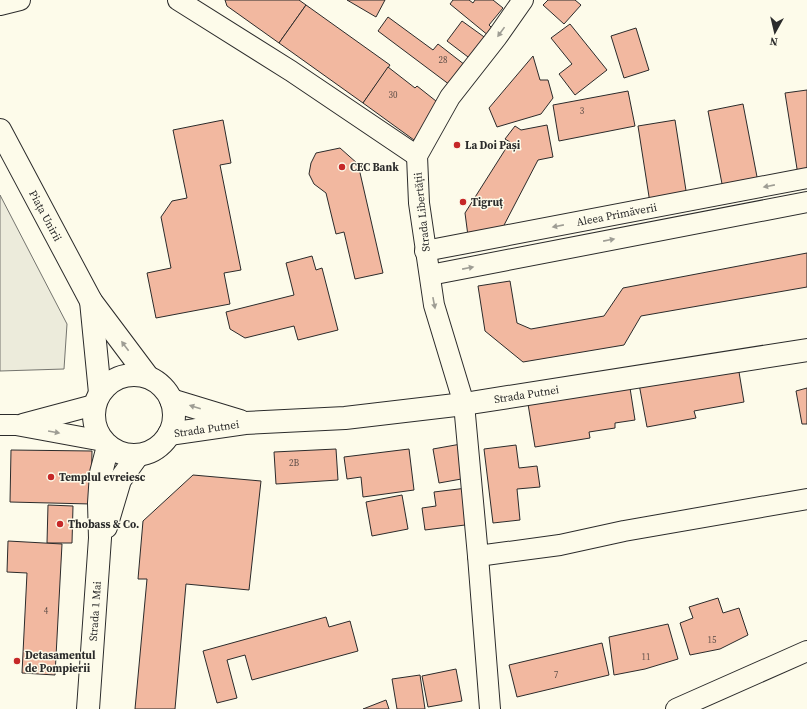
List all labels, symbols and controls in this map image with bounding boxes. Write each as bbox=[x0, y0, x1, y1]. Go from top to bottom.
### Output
north arrow bbox=[755, 12, 795, 52]
one-way arrow bbox=[496, 26, 505, 37]
text: N bbox=[769, 33, 779, 49]
house number: 28 bbox=[438, 54, 448, 66]
house number: 30 bbox=[388, 89, 398, 101]
house number: 3 bbox=[580, 105, 585, 117]
place label: La Doi Pași bbox=[465, 138, 521, 153]
marker: La Doi Pași bbox=[452, 140, 462, 150]
place label: CEC Bank bbox=[350, 160, 399, 175]
marker: CEC Bank bbox=[337, 162, 347, 172]
street label: Strada Libertății bbox=[410, 172, 434, 252]
one-way arrow bbox=[763, 183, 775, 189]
street label: Piața Unirii bbox=[26, 187, 65, 244]
place label: Tigruț bbox=[471, 195, 504, 210]
marker: Tigruț bbox=[458, 197, 468, 207]
street label: Aleea Primăverii bbox=[575, 199, 658, 229]
one-way arrow bbox=[552, 223, 565, 229]
one-way arrow bbox=[603, 237, 615, 243]
one-way arrow bbox=[462, 264, 474, 270]
one-way arrow bbox=[431, 296, 437, 309]
one-way arrow bbox=[121, 340, 129, 351]
street label: Strada Putnei bbox=[493, 382, 560, 407]
one-way arrow bbox=[188, 404, 200, 410]
street label: Strada Putnei bbox=[173, 416, 240, 441]
one-way arrow bbox=[48, 429, 60, 435]
house number: 2B bbox=[289, 457, 299, 469]
place label: Templul evreiesc bbox=[59, 470, 146, 485]
marker: Templul evreiesc bbox=[46, 472, 56, 482]
place label: Thobass & Co. bbox=[68, 517, 139, 532]
marker: Thobass & Co. bbox=[55, 519, 65, 529]
street label: Strada 1 Mai bbox=[85, 581, 104, 642]
house number: 4 bbox=[44, 605, 49, 617]
house number: 15 bbox=[707, 634, 717, 646]
place label: Detasamentul de Pompierii bbox=[25, 648, 96, 676]
house number: 11 bbox=[641, 651, 651, 663]
marker: Detasamentul de Pompierii bbox=[12, 656, 22, 666]
house number: 7 bbox=[554, 669, 559, 681]

